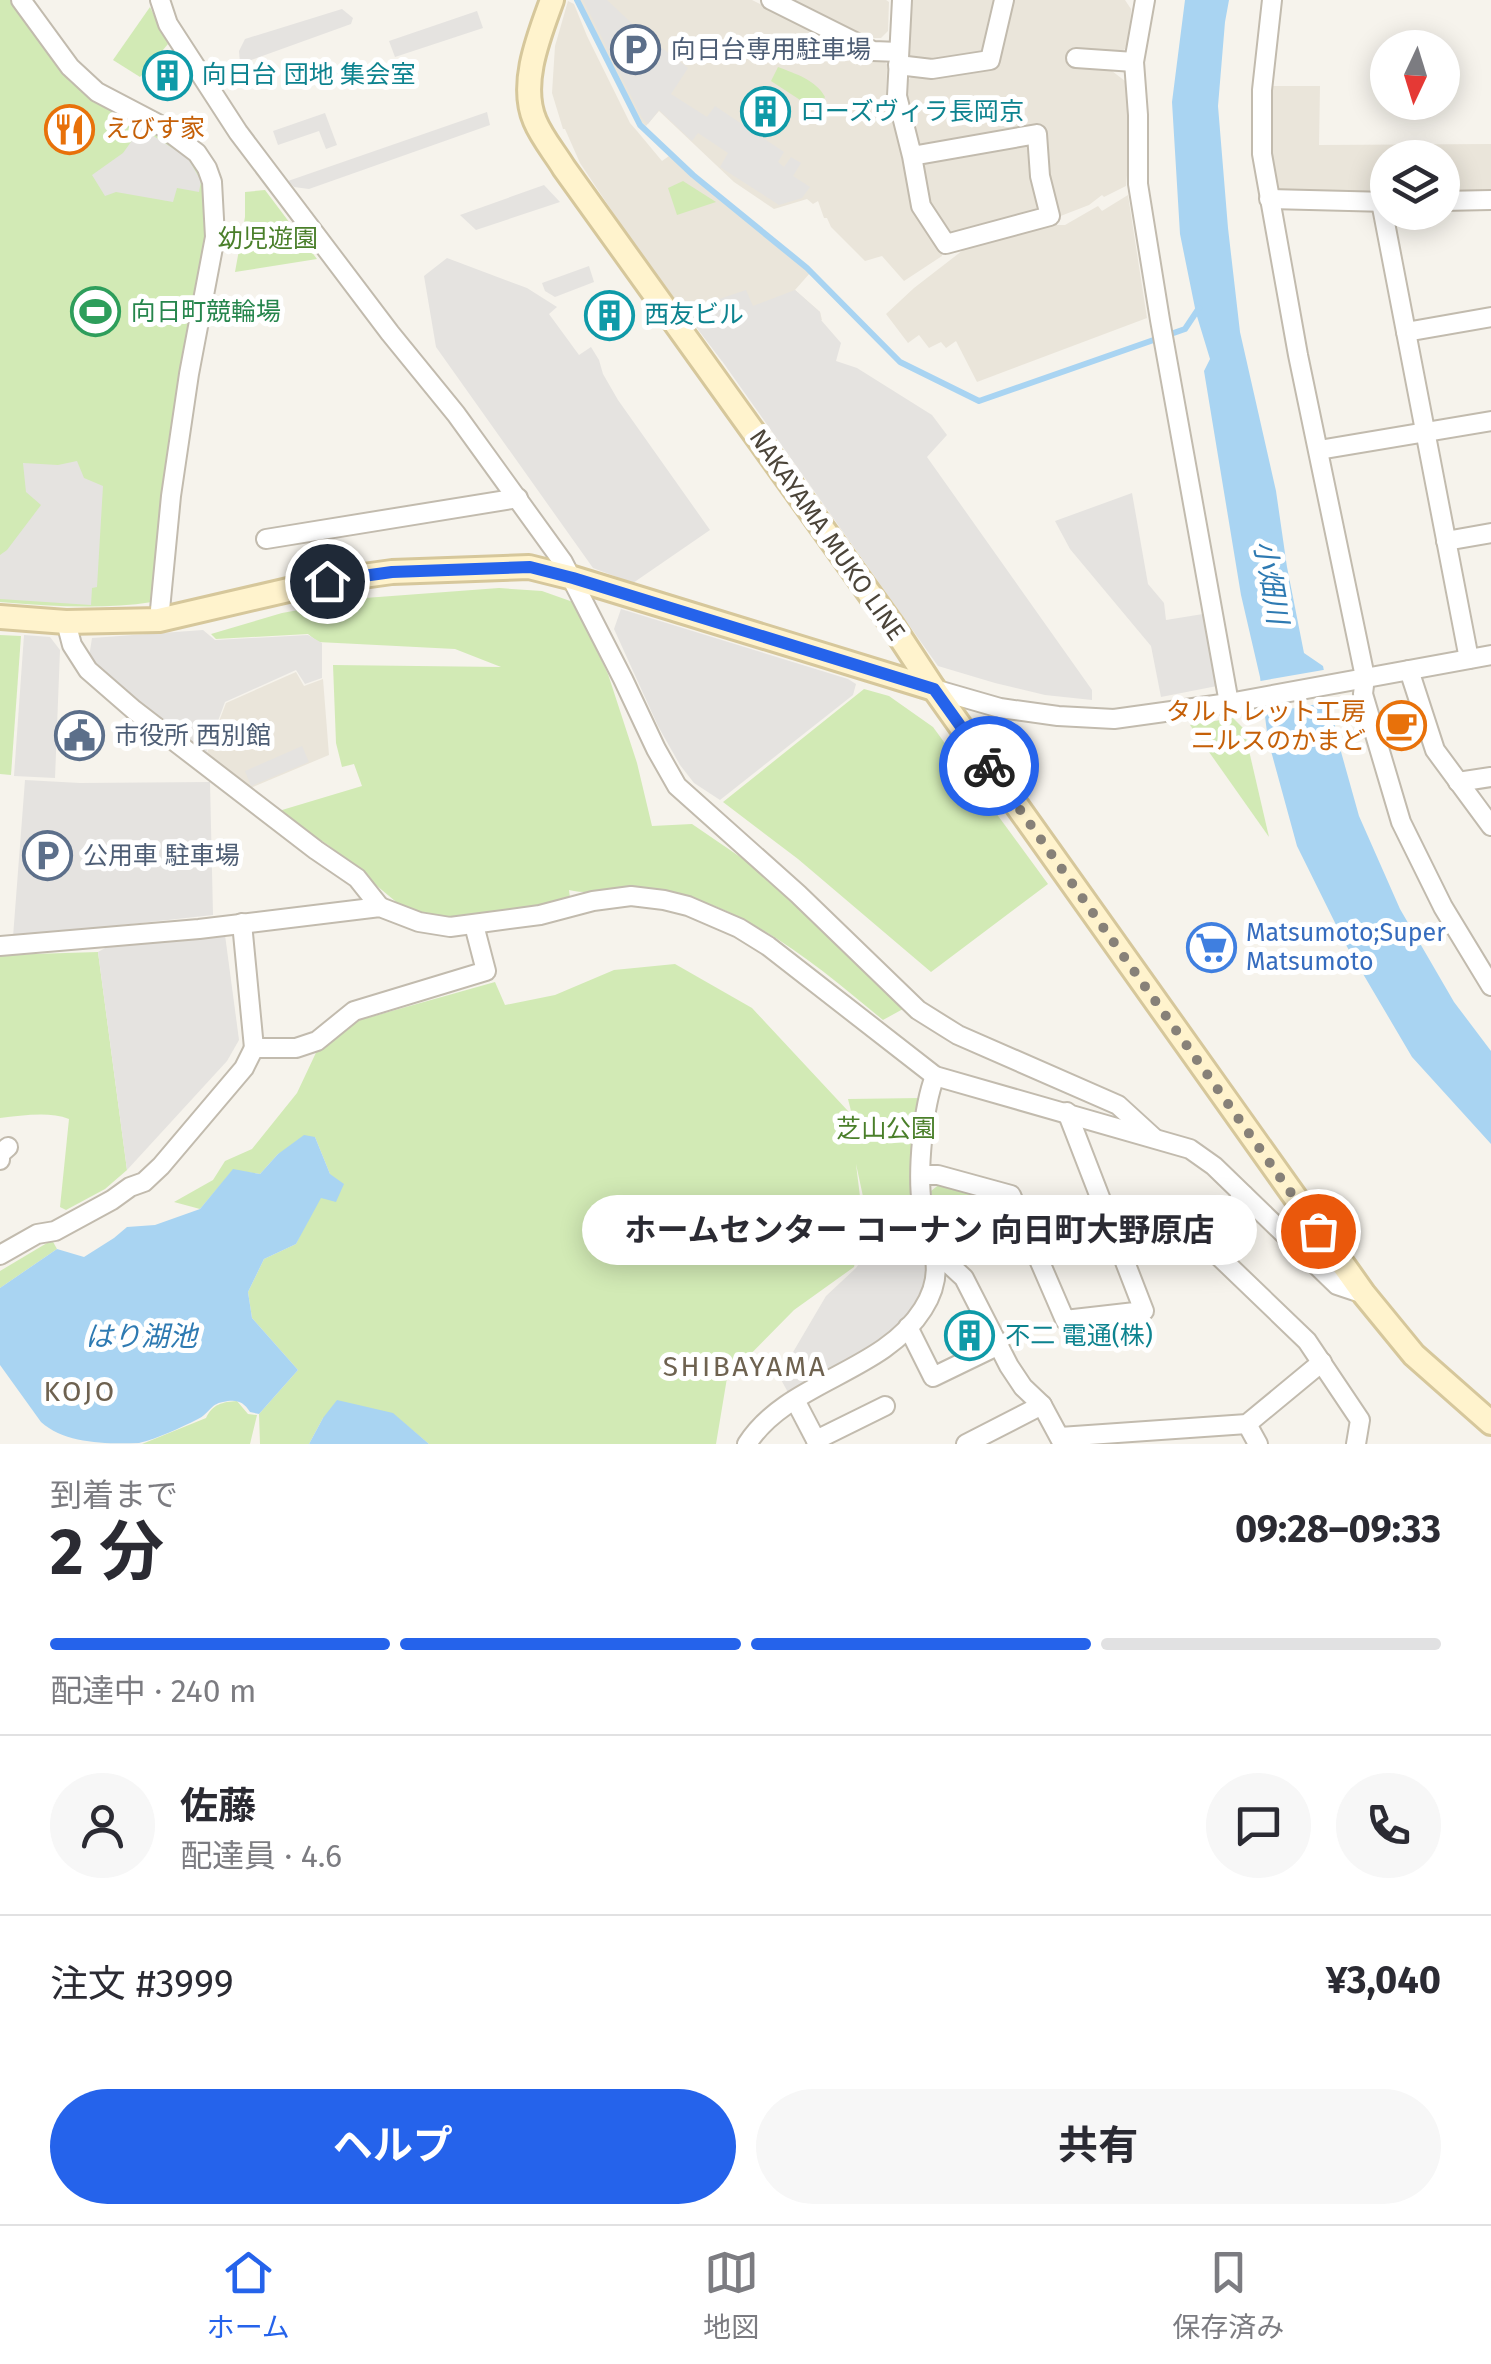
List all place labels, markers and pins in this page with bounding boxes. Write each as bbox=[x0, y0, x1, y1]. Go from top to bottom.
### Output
parking icon: 向日台専用駐車場 bbox=[610, 24, 662, 76]
place label: 向日台専用駐車場 bbox=[671, 35, 871, 65]
building icon: 向日台 団地 集会室 bbox=[141, 49, 193, 101]
place label: 向日台 団地 集会室 bbox=[202, 60, 415, 90]
building icon: ローズヴィラ長岡京 bbox=[739, 86, 791, 138]
place label: ローズヴィラ長岡京 bbox=[800, 97, 1024, 127]
restaurant icon: えびす家 bbox=[44, 103, 96, 155]
place label: えびす家 bbox=[105, 114, 205, 144]
sports icon: 向日町競輪場 bbox=[70, 286, 122, 338]
building icon: 西友ビル bbox=[583, 289, 635, 341]
place label: 向日町競輪場 bbox=[131, 297, 281, 327]
place label: 西友ビル bbox=[644, 300, 744, 330]
pin bbox=[285, 539, 370, 624]
place label: タルトレット工房 ニルスのかまど bbox=[1166, 697, 1366, 756]
cafe icon: タルトレット工房 ニルスのかまど bbox=[1375, 700, 1427, 752]
public building icon: 市役所 西別館 bbox=[53, 710, 105, 762]
place label: 市役所 西別館 bbox=[114, 721, 271, 751]
parking icon: 公用車 駐車場 bbox=[22, 830, 74, 882]
place label: 公用車 駐車場 bbox=[83, 841, 240, 871]
place label: Matsumoto;Super Matsumoto bbox=[1246, 918, 1446, 977]
supermarket icon: Matsumoto;Super Matsumoto bbox=[1185, 921, 1237, 973]
pin bbox=[1276, 1189, 1361, 1274]
callout: ホームセンター コーナン 向日町大野原店 bbox=[583, 1196, 1258, 1266]
building icon: 不二 電通(株) bbox=[944, 1310, 996, 1362]
place label: 不二 電通(株) bbox=[1005, 1321, 1153, 1351]

